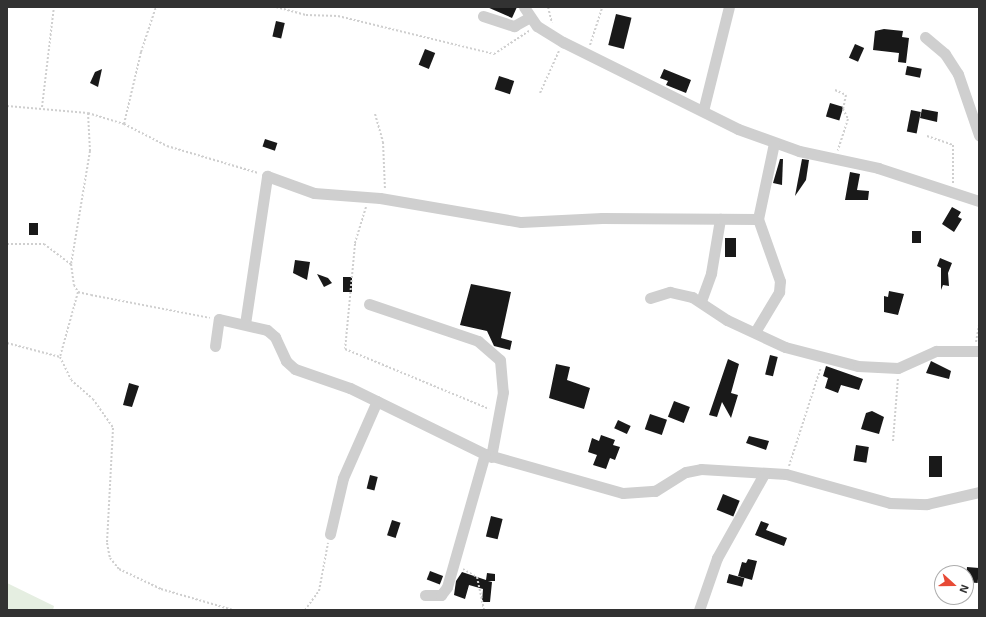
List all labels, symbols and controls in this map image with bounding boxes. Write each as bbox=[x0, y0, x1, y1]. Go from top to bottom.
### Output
north arrow bbox=[934, 565, 974, 605]
text: N bbox=[957, 583, 972, 595]

